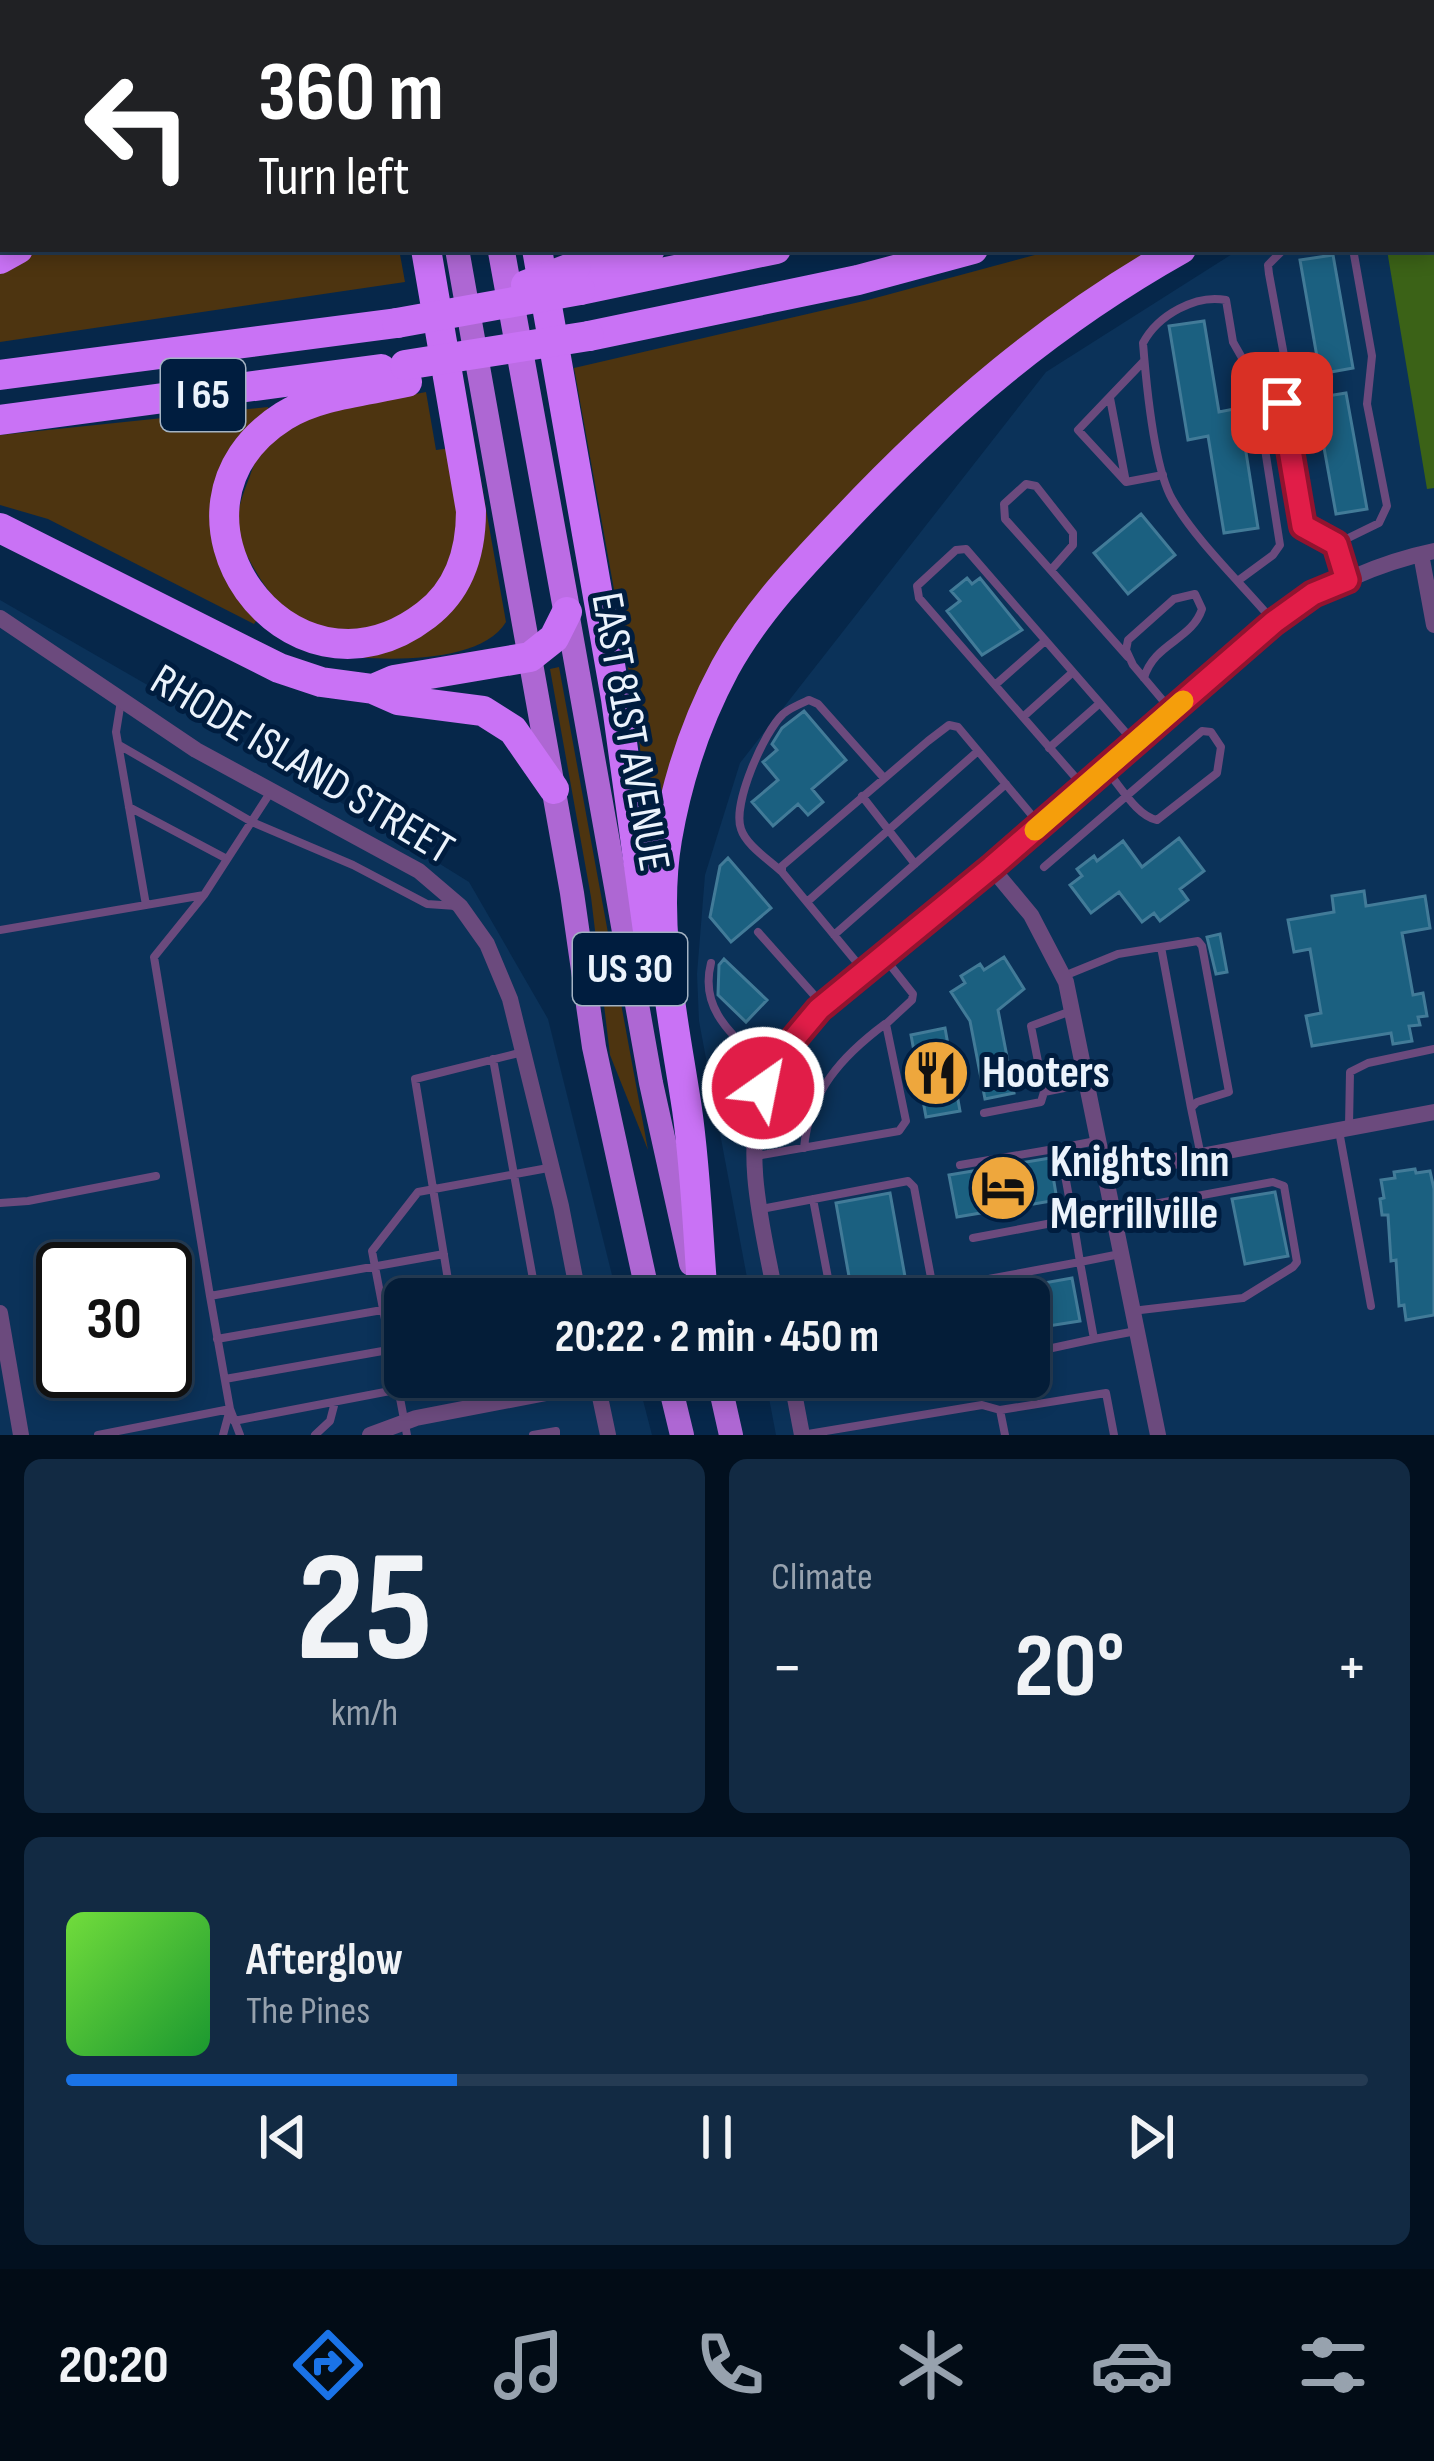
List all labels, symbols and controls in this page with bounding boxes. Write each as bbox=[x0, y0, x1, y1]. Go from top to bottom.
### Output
text: 360 m bbox=[258, 43, 444, 144]
icon: left bbox=[60, 48, 216, 204]
text: Turn left bbox=[258, 145, 410, 210]
pin bbox=[1231, 352, 1333, 454]
road number: I 65 bbox=[161, 359, 245, 431]
icon: arrive bbox=[1249, 370, 1315, 436]
street label: EAST 81ST AVENUE bbox=[578, 588, 682, 876]
street label: RHODE ISLAND STREET bbox=[140, 653, 464, 877]
road number: US 30 bbox=[573, 933, 687, 1005]
position arrow bbox=[700, 1025, 826, 1151]
restaurant icon: Hooters bbox=[901, 1038, 971, 1108]
place label: Hooters bbox=[982, 1046, 1110, 1101]
place label: Knights Inn Merrillville bbox=[1050, 1135, 1229, 1242]
hotel icon: Knights Inn Merrillville bbox=[968, 1153, 1038, 1223]
speed limit sign: 30 bbox=[36, 1242, 192, 1398]
text: 20:22 · 2 min · 450 m bbox=[555, 1310, 879, 1365]
text: 25 bbox=[296, 1518, 433, 1705]
text: Climate bbox=[771, 1554, 873, 1601]
text: 20° bbox=[1014, 1614, 1125, 1722]
text: − bbox=[771, 1629, 803, 1708]
text: + bbox=[1336, 1629, 1368, 1708]
text: km/h bbox=[331, 1690, 398, 1737]
text: Afterglow bbox=[246, 1933, 403, 1988]
text: The Pines bbox=[246, 1988, 370, 2035]
icon: previous bbox=[250, 2104, 316, 2170]
icon: pause bbox=[684, 2104, 750, 2170]
icon: next bbox=[1118, 2104, 1184, 2170]
icon: directions bbox=[286, 2323, 370, 2407]
icon: music bbox=[487, 2323, 571, 2407]
icon: phone bbox=[688, 2323, 772, 2407]
icon: climate bbox=[889, 2323, 973, 2407]
icon: car bbox=[1090, 2323, 1174, 2407]
icon: filters bbox=[1291, 2323, 1375, 2407]
text: 20:20 bbox=[59, 2333, 169, 2398]

